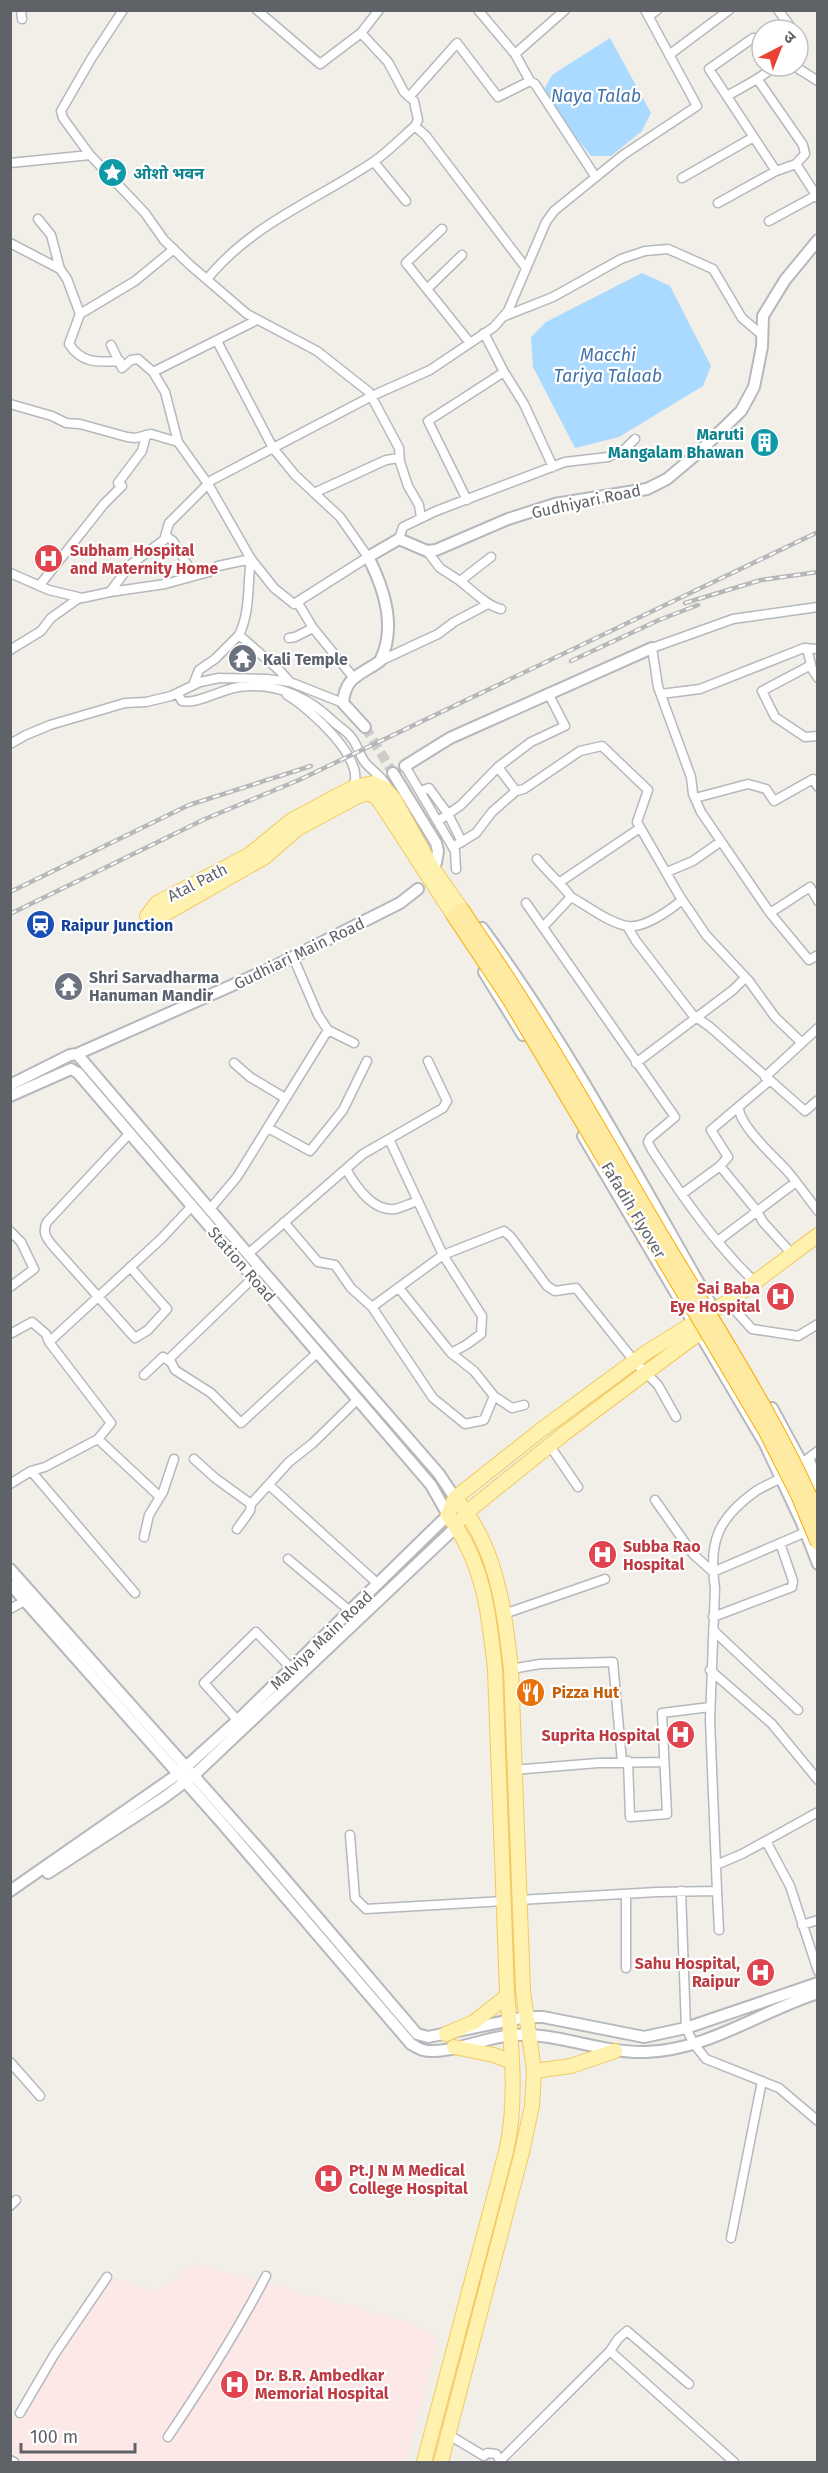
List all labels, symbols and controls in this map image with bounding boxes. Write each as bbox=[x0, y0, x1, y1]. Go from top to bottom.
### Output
north arrow bbox=[750, 18, 810, 78]
text: उ bbox=[780, 27, 800, 48]
water label: Naya Talab bbox=[551, 85, 641, 107]
place icon: ओशो भवन bbox=[96, 157, 128, 189]
place label: ओशो भवन bbox=[133, 164, 205, 183]
water label: Macchi Tariya Talaab bbox=[554, 344, 662, 387]
place label: Maruti Mangalam Bhawan bbox=[608, 425, 744, 462]
building icon: Maruti Mangalam Bhawan bbox=[749, 427, 781, 459]
street label: Gudhiyari Road bbox=[530, 481, 642, 522]
place label: Subham Hospital and Maternity Home bbox=[70, 541, 218, 578]
hospital icon: Subham Hospital and Maternity Home bbox=[33, 543, 65, 575]
temple icon: Kali Temple bbox=[226, 643, 258, 675]
place label: Kali Temple bbox=[263, 650, 348, 669]
street label: Atal Path bbox=[164, 859, 230, 906]
station icon: Raipur Junction bbox=[24, 909, 56, 941]
street label: Gudhiari Main Road bbox=[231, 914, 368, 993]
place label: Raipur Junction bbox=[61, 916, 173, 935]
place label: Shri Sarvadharma Hanuman Mandir bbox=[89, 968, 220, 1005]
temple icon: Shri Sarvadharma Hanuman Mandir bbox=[52, 970, 84, 1002]
street label: Fafadih Flyover bbox=[597, 1159, 670, 1263]
street label: Station Road bbox=[204, 1223, 279, 1306]
place label: Sai Baba Eye Hospital bbox=[670, 1279, 760, 1316]
hospital icon: Sai Baba Eye Hospital bbox=[765, 1281, 797, 1313]
place label: Subba Rao Hospital bbox=[623, 1537, 701, 1574]
hospital icon: Subba Rao Hospital bbox=[586, 1539, 618, 1571]
street label: Malviya Main Road bbox=[266, 1587, 376, 1694]
restaurant icon: Pizza Hut bbox=[515, 1676, 547, 1708]
place label: Pizza Hut bbox=[552, 1683, 620, 1702]
hospital icon: Suprita Hospital bbox=[665, 1719, 697, 1751]
place label: Suprita Hospital bbox=[542, 1726, 660, 1745]
place label: Sahu Hospital, Raipur bbox=[635, 1954, 741, 1991]
hospital icon: Sahu Hospital, Raipur bbox=[745, 1956, 777, 1988]
place label: Pt.J N M Medical College Hospital bbox=[349, 2161, 468, 2198]
hospital icon: Pt.J N M Medical College Hospital bbox=[312, 2163, 344, 2195]
place label: Dr. B.R. Ambedkar Memorial Hospital bbox=[255, 2366, 389, 2403]
hospital icon: Dr. B.R. Ambedkar Memorial Hospital bbox=[218, 2368, 250, 2400]
scale bar bbox=[21, 2416, 135, 2454]
text: 100 m bbox=[30, 2426, 78, 2448]

